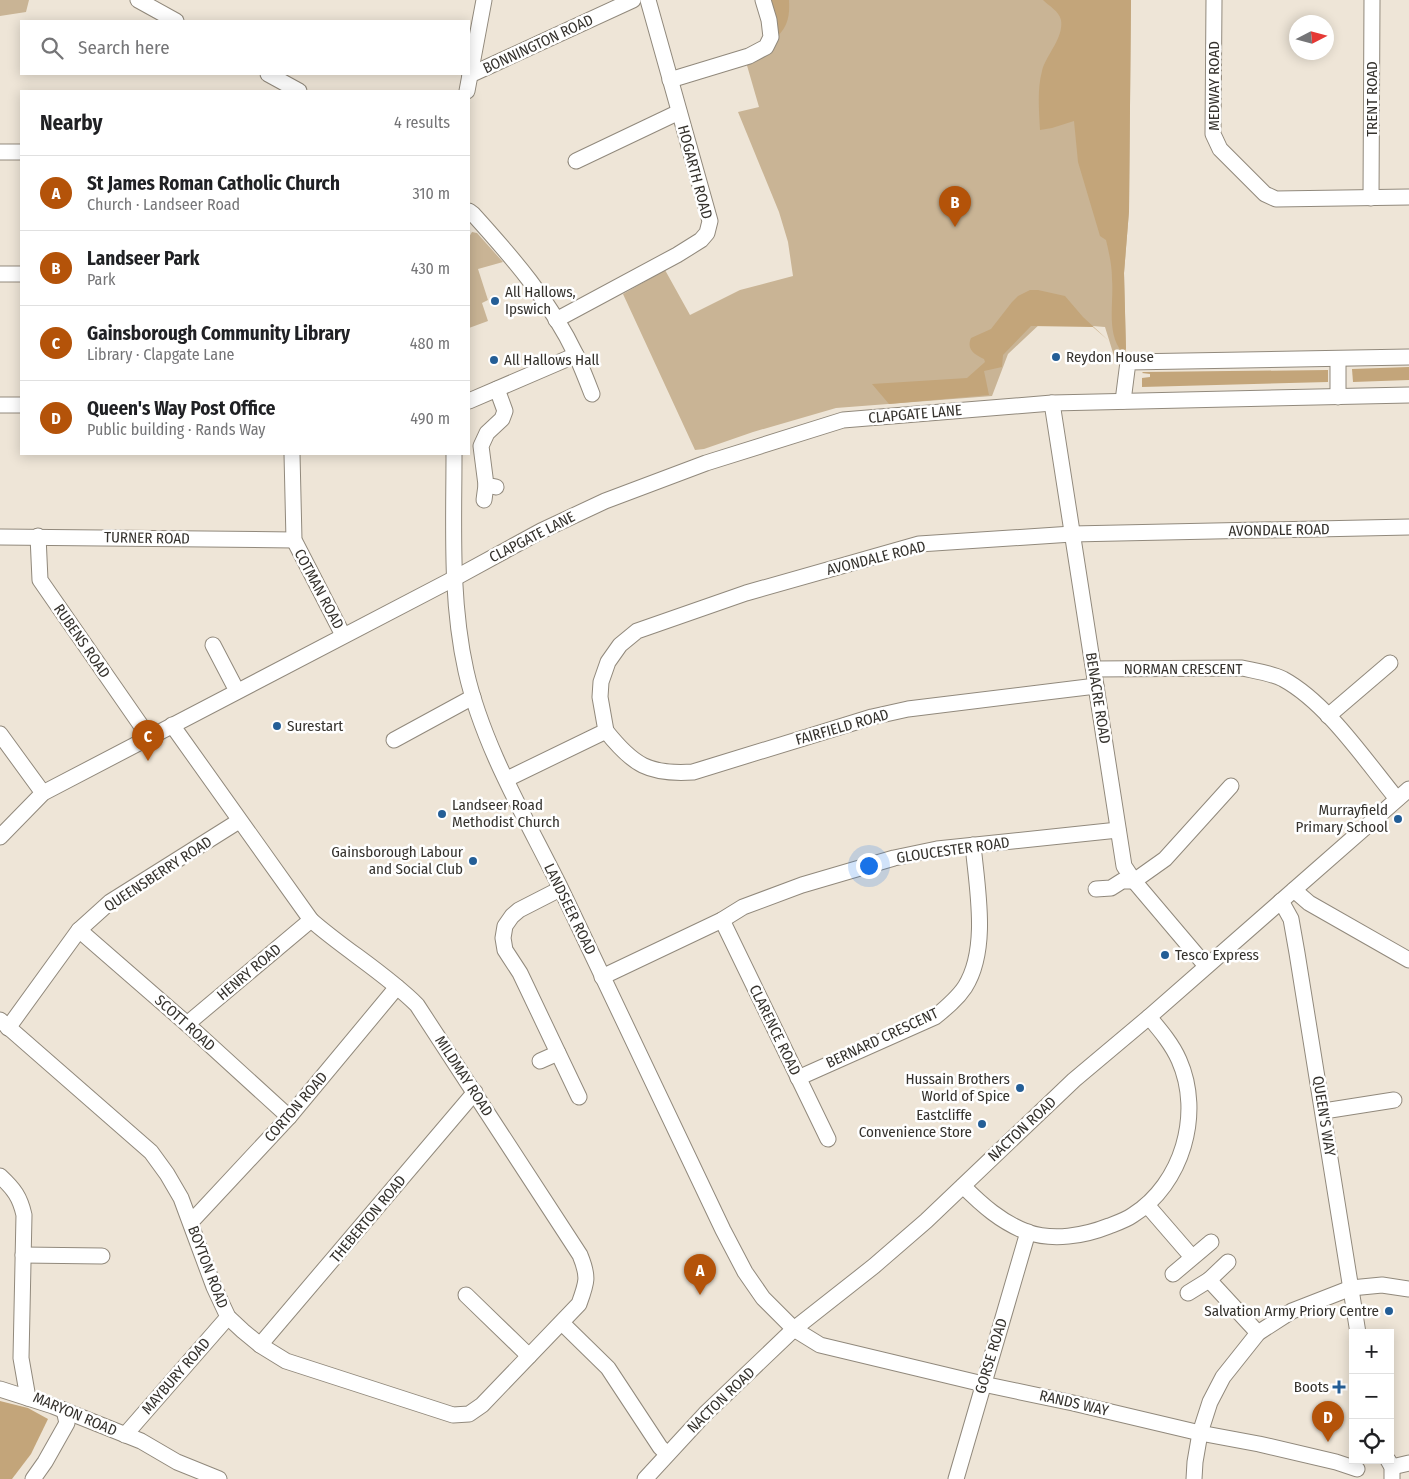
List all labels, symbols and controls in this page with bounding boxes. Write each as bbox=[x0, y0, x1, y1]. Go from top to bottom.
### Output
street label: BONNINGTON ROAD bbox=[480, 11, 596, 77]
north arrow bbox=[1289, 15, 1334, 60]
search box bbox=[20, 20, 470, 75]
icon: search bbox=[38, 34, 66, 62]
text: Search here bbox=[78, 36, 170, 59]
street label: MEDWAY ROAD bbox=[1205, 41, 1223, 131]
street label: TRENT ROAD bbox=[1363, 61, 1381, 137]
text: Nearby bbox=[40, 110, 102, 136]
text: 4 results bbox=[394, 113, 450, 132]
street label: HOGARTH ROAD bbox=[674, 123, 716, 221]
text: St James Roman Catholic Church bbox=[87, 172, 340, 195]
text: A bbox=[52, 184, 60, 203]
text: 310 m bbox=[413, 184, 450, 203]
pin: B bbox=[939, 186, 971, 227]
text: Church · Landseer Road bbox=[87, 195, 240, 214]
text: Landseer Park bbox=[87, 247, 200, 270]
text: B bbox=[52, 259, 60, 278]
text: 430 m bbox=[411, 259, 450, 278]
text: Park bbox=[87, 270, 115, 289]
place label: All Hallows, Ipswich bbox=[505, 283, 576, 318]
marker: All Hallows, Ipswich bbox=[489, 295, 501, 307]
text: Gainsborough Community Library bbox=[87, 322, 350, 345]
text: C bbox=[52, 334, 60, 353]
text: 480 m bbox=[410, 334, 450, 353]
text: Library · Clapgate Lane bbox=[87, 345, 235, 364]
place label: Reydon House bbox=[1066, 348, 1154, 366]
place label: All Hallows Hall bbox=[504, 351, 599, 369]
marker: Reydon House bbox=[1050, 351, 1062, 363]
marker: All Hallows Hall bbox=[488, 354, 500, 366]
text: Queen's Way Post Office bbox=[87, 397, 276, 420]
street label: CLAPGATE LANE bbox=[867, 401, 963, 427]
text: D bbox=[51, 409, 61, 428]
text: 490 m bbox=[410, 409, 450, 428]
text: Public building · Rands Way bbox=[87, 420, 266, 439]
street label: CLAPGATE LANE bbox=[486, 508, 578, 566]
street label: AVONDALE ROAD bbox=[1228, 520, 1330, 540]
street label: TURNER ROAD bbox=[104, 528, 190, 548]
street label: AVONDALE ROAD bbox=[825, 537, 927, 579]
street label: COTMAN ROAD bbox=[290, 546, 348, 632]
street label: RUBENS ROAD bbox=[50, 601, 114, 681]
street label: BENACRE ROAD bbox=[1082, 651, 1114, 745]
street label: NORMAN CRESCENT bbox=[1124, 660, 1242, 678]
street label: FAIRFIELD ROAD bbox=[793, 705, 891, 749]
place label: Surestart bbox=[287, 717, 343, 735]
pin: C bbox=[132, 720, 164, 761]
marker: Surestart bbox=[271, 720, 283, 732]
place label: Landseer Road Methodist Church bbox=[452, 796, 560, 831]
place label: Murrayfield Primary School bbox=[1296, 801, 1388, 836]
marker: Landseer Road Methodist Church bbox=[436, 808, 448, 820]
marker: Murrayfield Primary School bbox=[1392, 813, 1404, 825]
street label: QUEENSBERRY ROAD bbox=[101, 832, 215, 916]
street label: GLOUCESTER ROAD bbox=[895, 833, 1011, 867]
place label: Gainsborough Labour and Social Club bbox=[331, 843, 464, 878]
your location bbox=[856, 853, 882, 879]
marker: Gainsborough Labour and Social Club bbox=[467, 855, 479, 867]
street label: LANDSEER ROAD bbox=[540, 860, 600, 958]
street label: HENRY ROAD bbox=[213, 940, 285, 1004]
place label: Tesco Express bbox=[1175, 946, 1259, 964]
marker: Tesco Express bbox=[1159, 949, 1171, 961]
street label: CLARENCE ROAD bbox=[745, 982, 805, 1078]
street label: SCOTT ROAD bbox=[151, 991, 219, 1055]
street label: BERNARD CRESCENT bbox=[823, 1004, 941, 1072]
street label: MILDMAY ROAD bbox=[431, 1032, 497, 1120]
street label: CORTON ROAD bbox=[261, 1068, 331, 1146]
place label: Hussain Brothers World of Spice bbox=[905, 1070, 1010, 1105]
street label: QUEEN'S WAY bbox=[1309, 1074, 1339, 1158]
marker: Hussain Brothers World of Spice bbox=[1014, 1082, 1026, 1094]
street label: NACTON ROAD bbox=[984, 1093, 1060, 1165]
place label: Eastcliffe Convenience Store bbox=[859, 1106, 972, 1141]
marker: Eastcliffe Convenience Store bbox=[976, 1118, 988, 1130]
street label: THEBERTON ROAD bbox=[326, 1172, 410, 1266]
street label: BOYTON ROAD bbox=[184, 1223, 232, 1311]
pin: A bbox=[684, 1254, 716, 1295]
place label: Salvation Army Priory Centre bbox=[1204, 1302, 1379, 1320]
marker: Salvation Army Priory Centre bbox=[1383, 1305, 1395, 1317]
street label: GORSE ROAD bbox=[971, 1316, 1011, 1396]
map controls bbox=[1349, 1329, 1394, 1464]
button: + bbox=[1349, 1329, 1394, 1374]
street label: MAYBURY ROAD bbox=[138, 1334, 214, 1418]
street label: NACTON ROAD bbox=[684, 1363, 758, 1437]
button: − bbox=[1349, 1374, 1394, 1419]
place label: Boots bbox=[1294, 1378, 1329, 1396]
marker: Boots bbox=[1333, 1381, 1345, 1393]
street label: RANDS WAY bbox=[1038, 1386, 1111, 1420]
street label: MARYON ROAD bbox=[30, 1388, 120, 1440]
pin: D bbox=[1312, 1401, 1344, 1442]
button: locate bbox=[1349, 1419, 1394, 1464]

